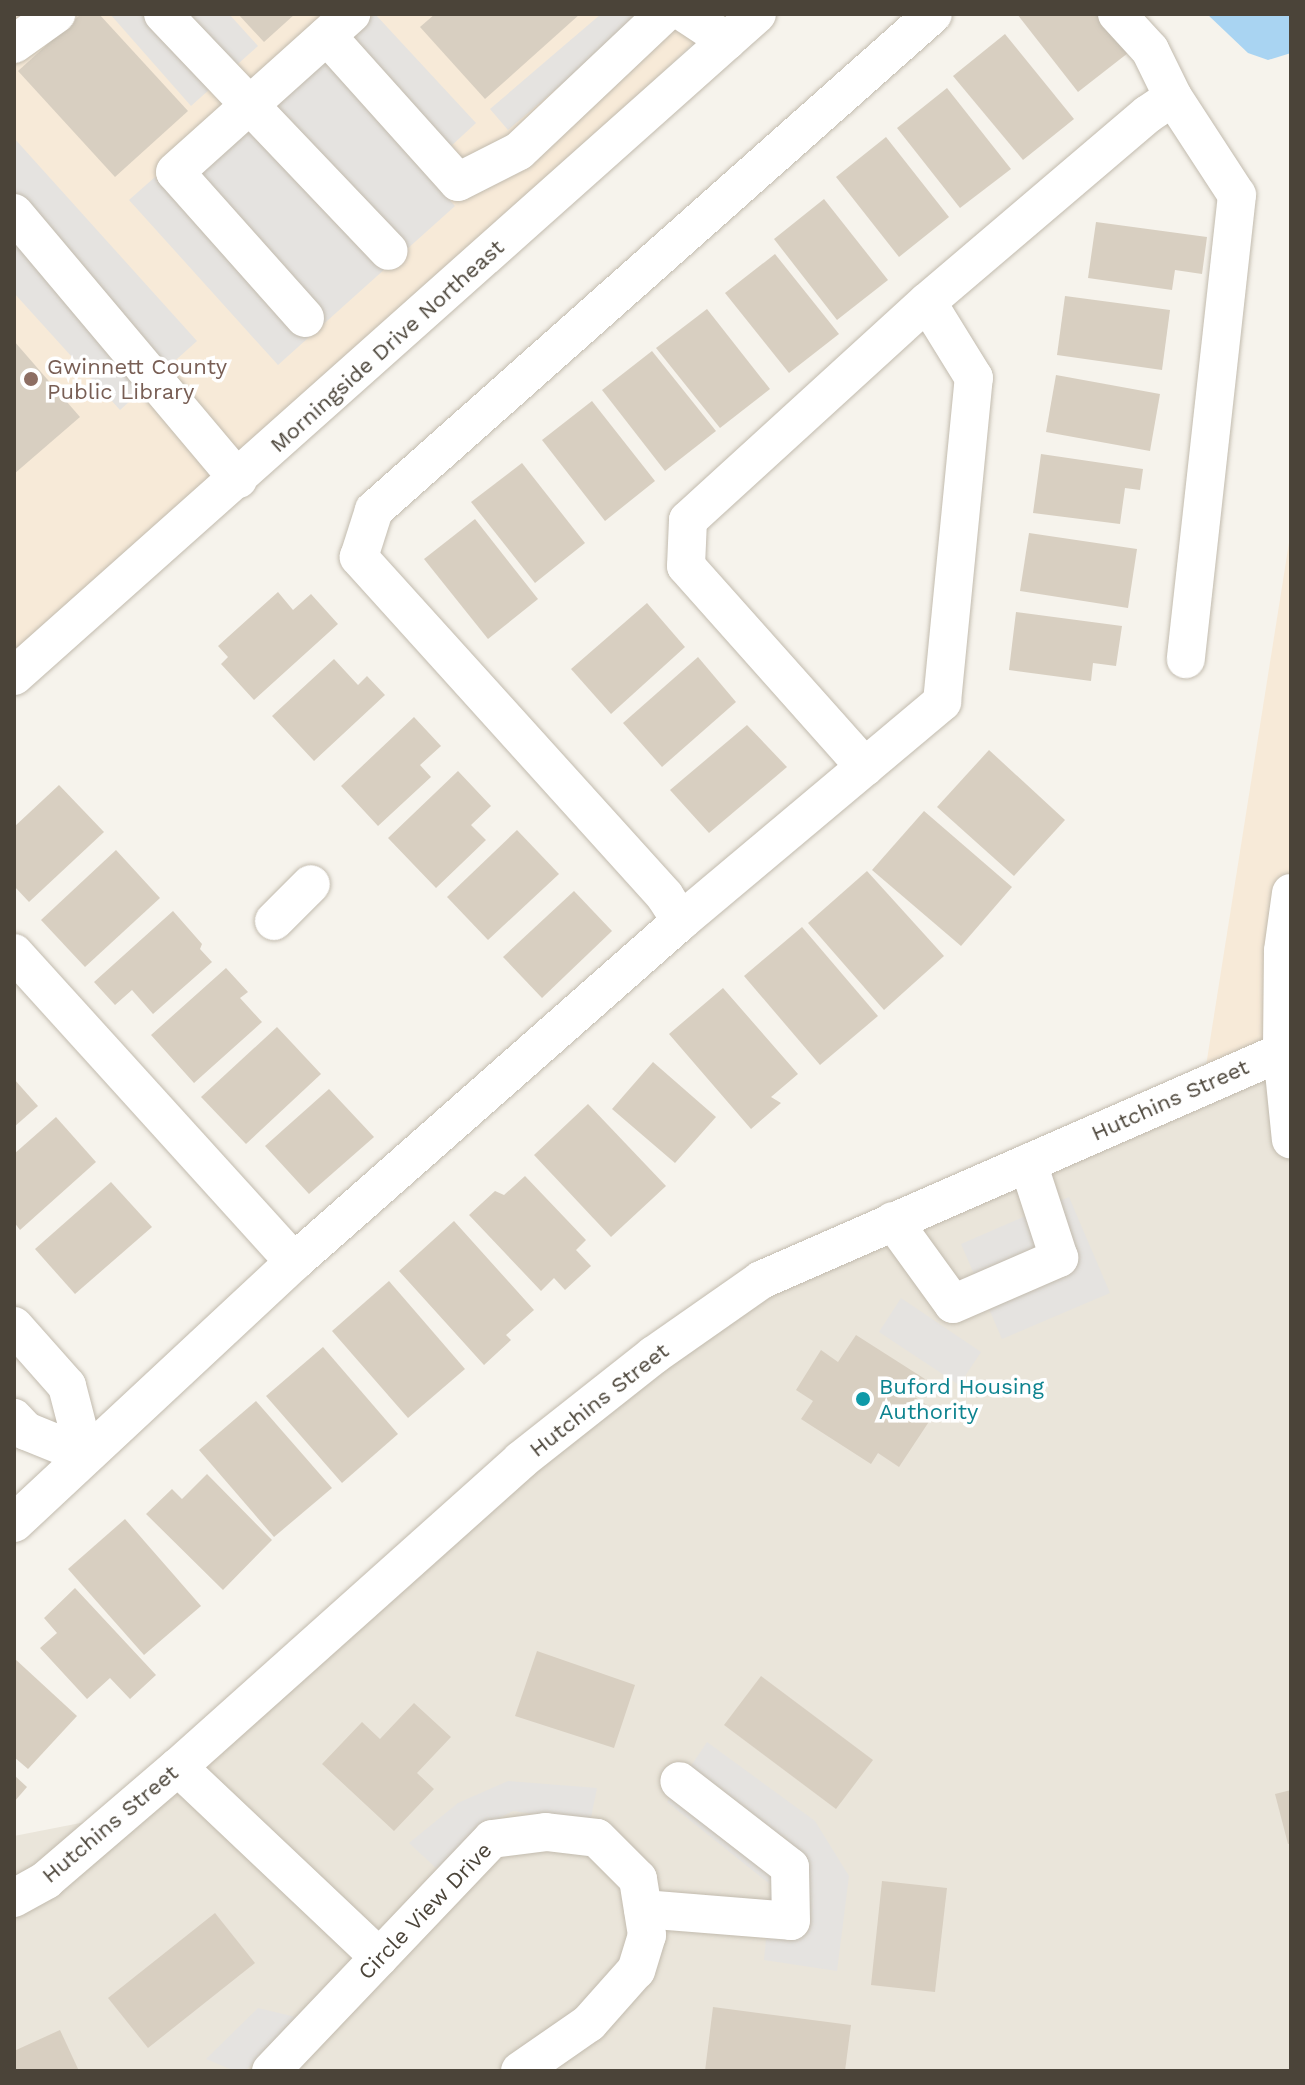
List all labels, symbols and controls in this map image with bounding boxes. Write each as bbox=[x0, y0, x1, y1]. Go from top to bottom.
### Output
street label: Morningside Drive Northeast bbox=[265, 234, 509, 458]
place label: Gwinnett County Public Library bbox=[47, 353, 227, 404]
marker: Gwinnett County Public Library bbox=[22, 370, 40, 388]
street label: Hutchins Street bbox=[1087, 1053, 1253, 1147]
street label: Hutchins Street bbox=[524, 1337, 674, 1463]
place label: Buford Housing Authority bbox=[879, 1373, 1044, 1424]
marker: Buford Housing Authority bbox=[854, 1390, 872, 1408]
street label: Hutchins Street bbox=[37, 1759, 183, 1889]
street label: Circle View Drive bbox=[352, 1836, 498, 1986]

